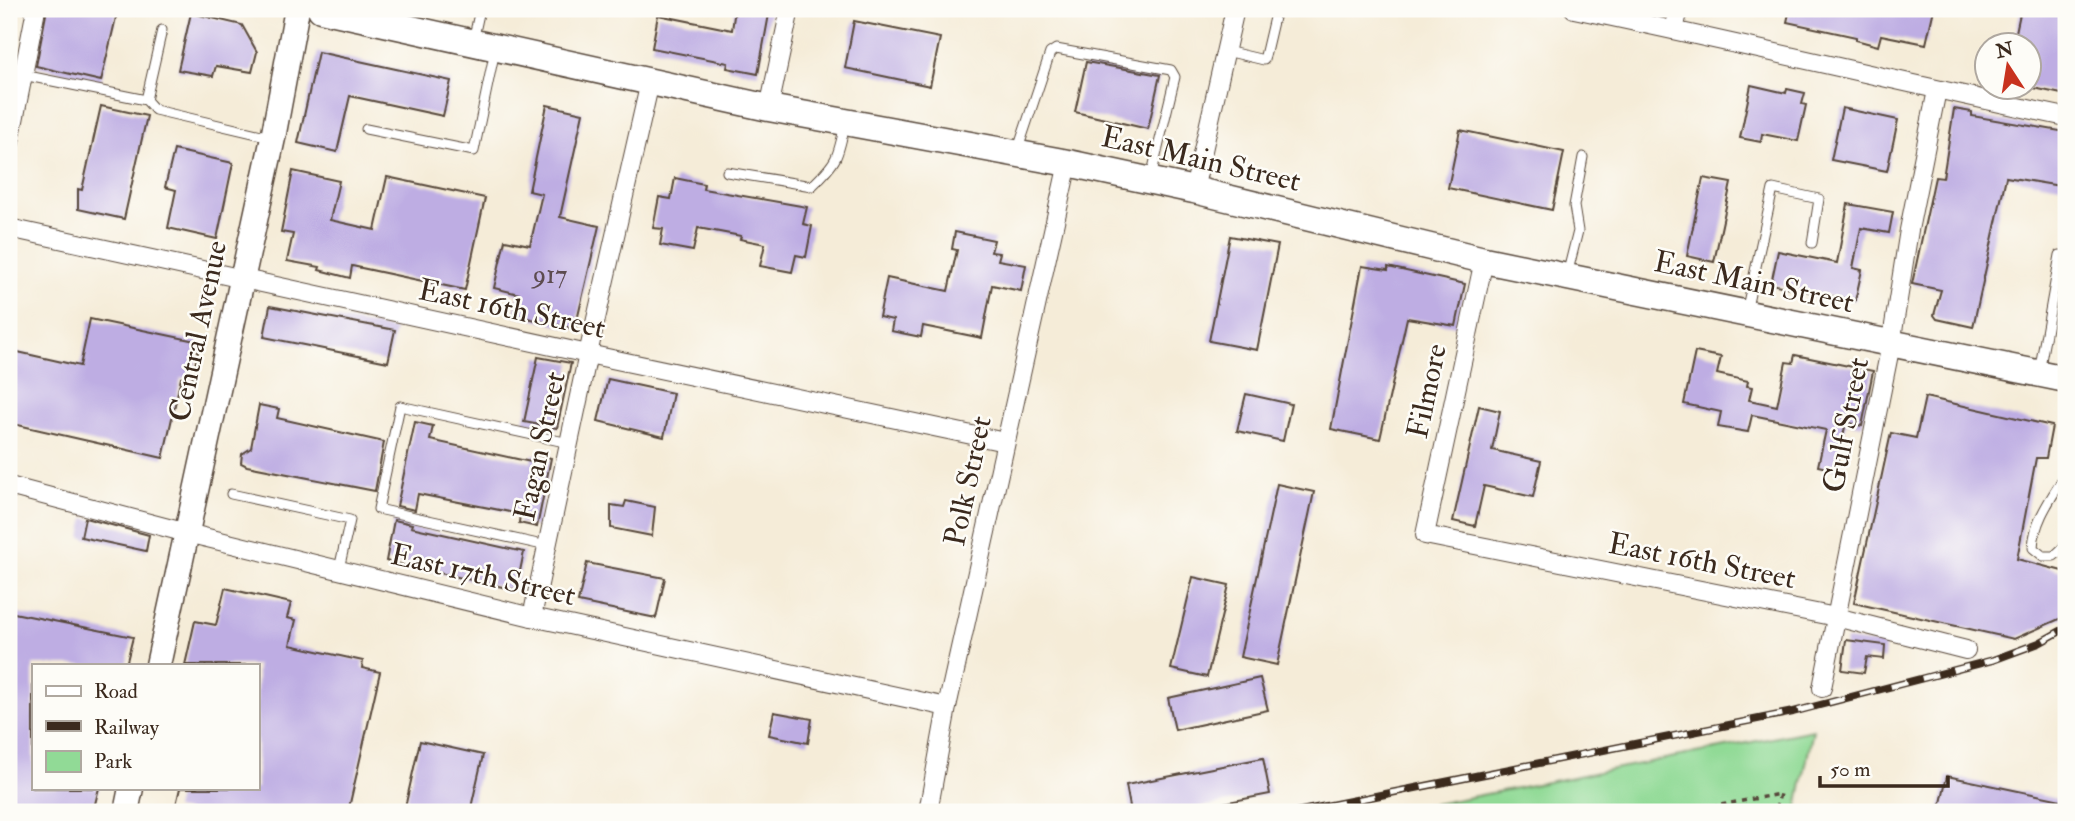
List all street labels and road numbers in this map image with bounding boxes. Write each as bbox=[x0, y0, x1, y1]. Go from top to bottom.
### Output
street label: East Main Street bbox=[1098, 118, 1305, 200]
street label: Central Avenue bbox=[161, 237, 235, 425]
street label: East Main Street bbox=[1651, 243, 1858, 321]
street label: East 16th Street bbox=[415, 271, 609, 347]
street label: Filmore bbox=[1399, 340, 1455, 442]
street label: Gulf Street bbox=[1815, 354, 1877, 496]
street label: Fagan Street bbox=[506, 368, 574, 524]
street label: Polk Street bbox=[936, 412, 1000, 549]
street label: East 16th Street bbox=[1605, 525, 1799, 597]
street label: East 17th Street bbox=[387, 536, 579, 614]

